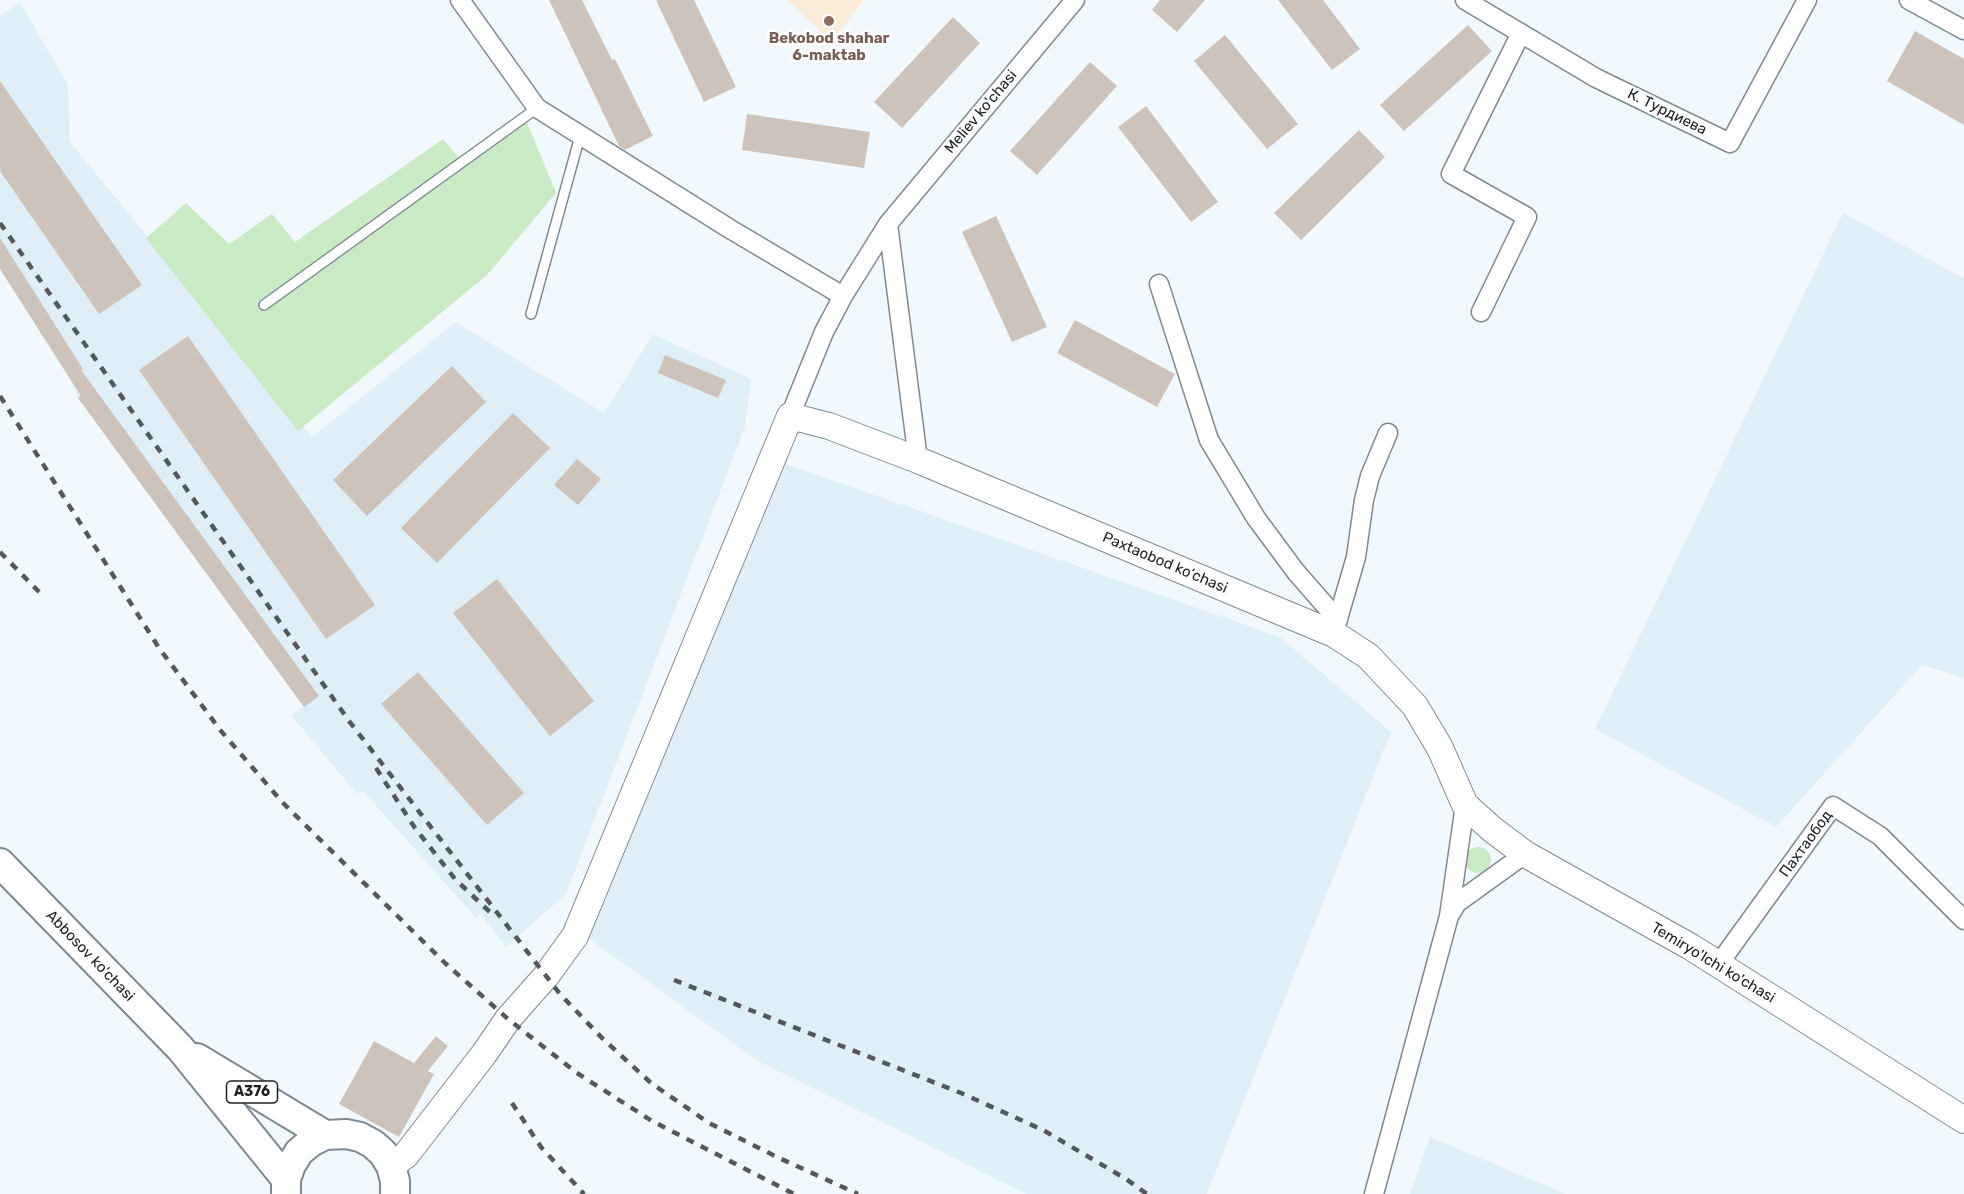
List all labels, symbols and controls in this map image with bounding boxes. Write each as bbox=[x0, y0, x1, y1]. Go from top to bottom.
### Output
marker: Bekobod shahar 6-maktab bbox=[822, 14, 836, 28]
place label: Bekobod shahar 6-maktab bbox=[769, 30, 889, 65]
street label: Meliev ko'chasi bbox=[941, 67, 1021, 157]
street label: К. Турдиева bbox=[1624, 85, 1710, 139]
street label: Paxtaobod ko‘chasi bbox=[1100, 529, 1230, 597]
street label: Пахтаобод bbox=[1776, 807, 1836, 881]
street label: Abbosov ko'chasi bbox=[42, 907, 138, 1005]
street label: Temiryo'lchi ko'chasi bbox=[1648, 919, 1778, 1007]
road number: A376 bbox=[226, 1081, 278, 1103]

